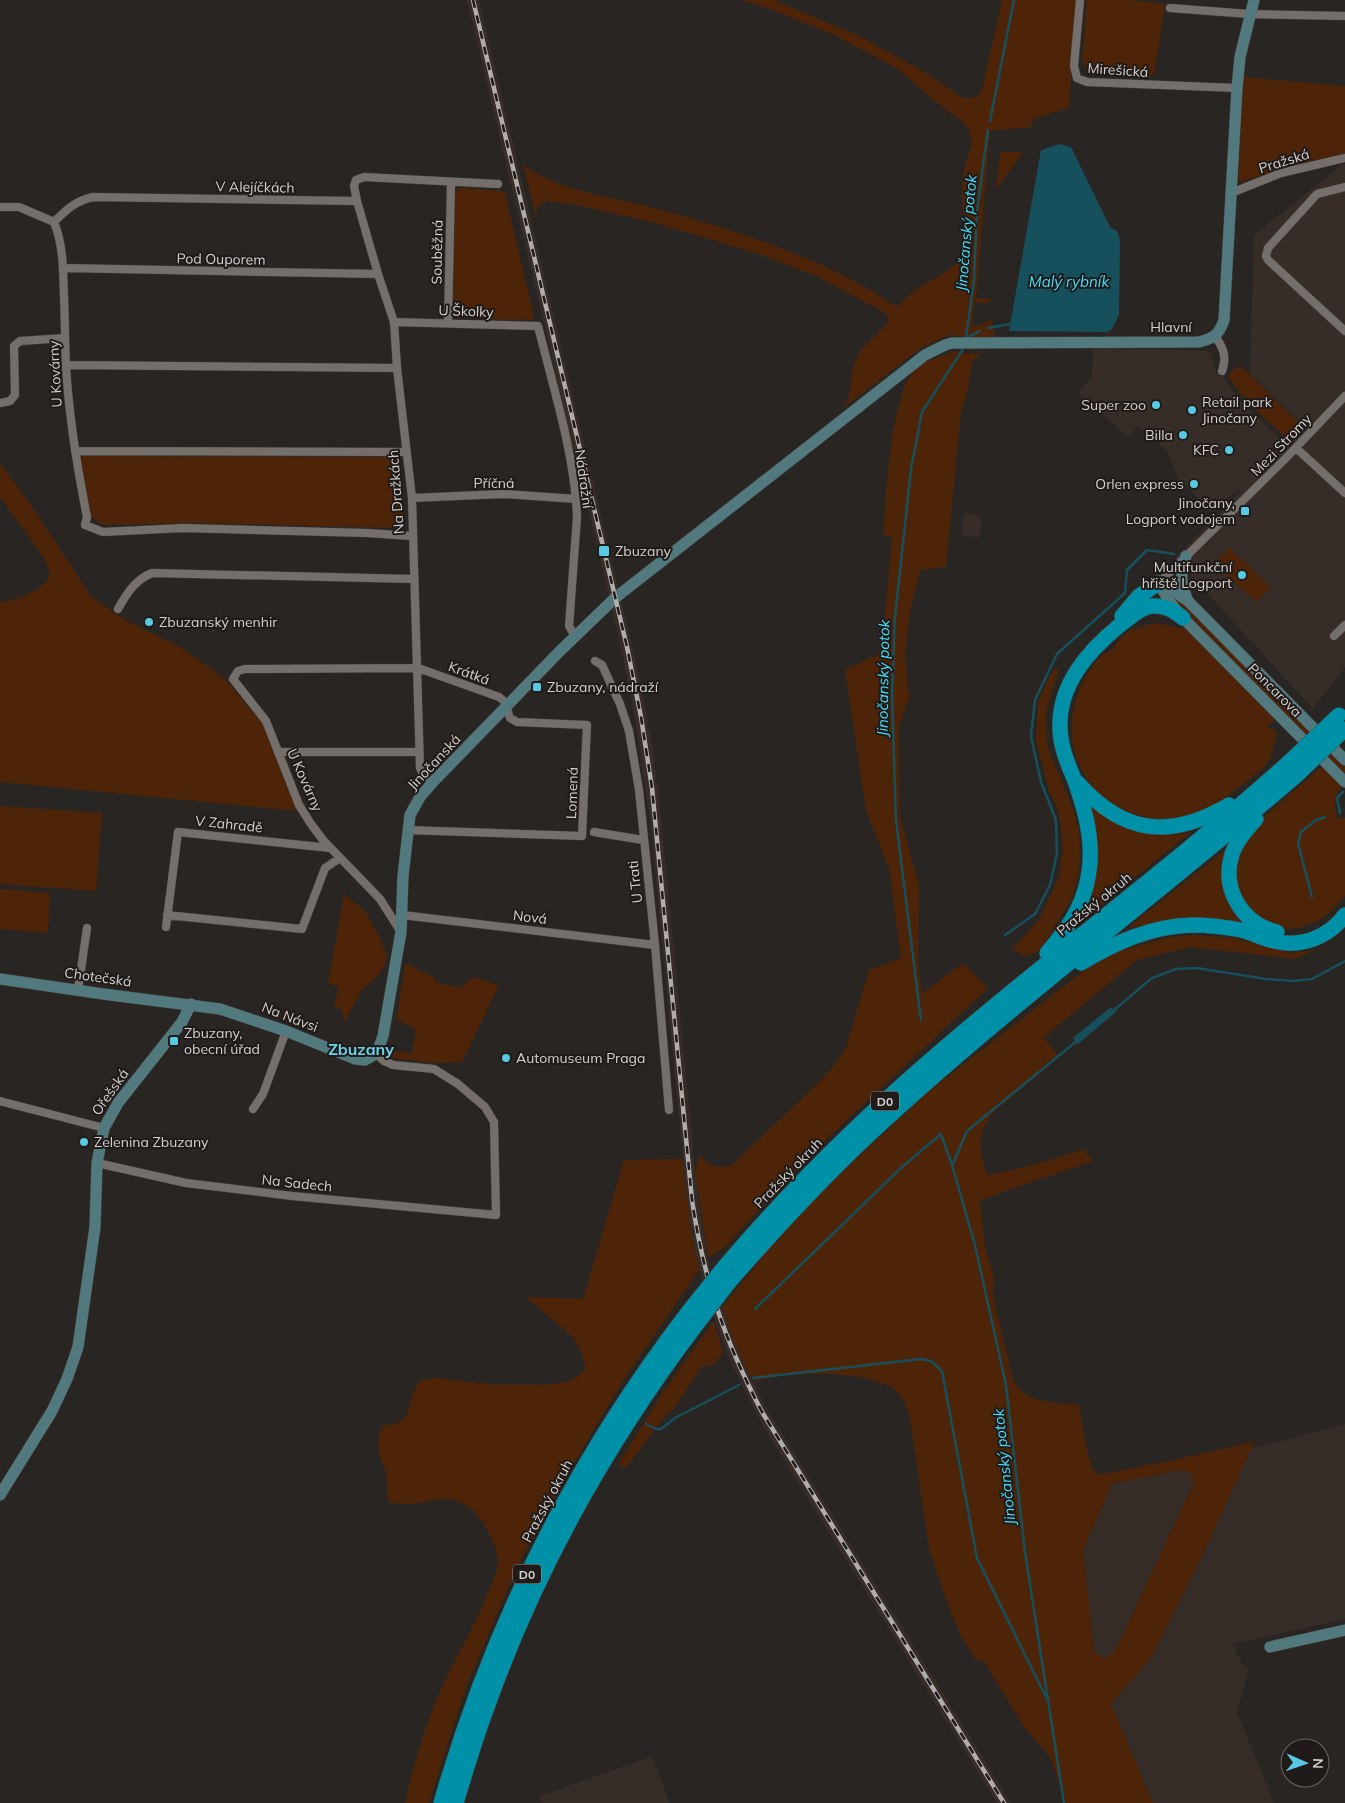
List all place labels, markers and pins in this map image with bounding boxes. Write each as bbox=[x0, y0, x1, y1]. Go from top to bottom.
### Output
place label: Retail park Jinočany bbox=[1202, 393, 1273, 427]
place label: Super zoo bbox=[1081, 396, 1146, 414]
marker: Super zoo bbox=[1150, 399, 1162, 411]
marker: Retail park Jinočany bbox=[1186, 404, 1198, 416]
place label: Billa bbox=[1145, 426, 1173, 444]
marker: Billa bbox=[1177, 429, 1189, 441]
place label: KFC bbox=[1193, 441, 1219, 459]
marker: KFC bbox=[1223, 444, 1235, 456]
place label: Orlen express bbox=[1095, 475, 1184, 493]
marker: Orlen express bbox=[1188, 478, 1200, 490]
place label: Jinočany, Logport vodojem bbox=[1126, 494, 1235, 528]
marker: Jinočany, Logport vodojem bbox=[1239, 505, 1251, 517]
place label: Zbuzany bbox=[615, 542, 672, 560]
marker: Zbuzany bbox=[597, 544, 611, 558]
place label: Multifunkční hřiště Logport bbox=[1142, 558, 1233, 592]
marker: Multifunkční hřiště Logport bbox=[1236, 569, 1248, 581]
place label: Zbuzanský menhir bbox=[159, 613, 278, 631]
marker: Zbuzanský menhir bbox=[143, 616, 155, 628]
place label: Zbuzany, nádraží bbox=[547, 678, 659, 696]
marker: Zbuzany, nádraží bbox=[531, 681, 543, 693]
place label: Zbuzany, obecní úřad bbox=[184, 1024, 260, 1058]
marker: Zbuzany, obecní úřad bbox=[168, 1035, 180, 1047]
place label: Automuseum Praga bbox=[516, 1049, 645, 1067]
marker: Automuseum Praga bbox=[500, 1052, 512, 1064]
place label: Zelenina Zbuzany bbox=[94, 1133, 209, 1151]
marker: Zelenina Zbuzany bbox=[78, 1136, 90, 1148]

